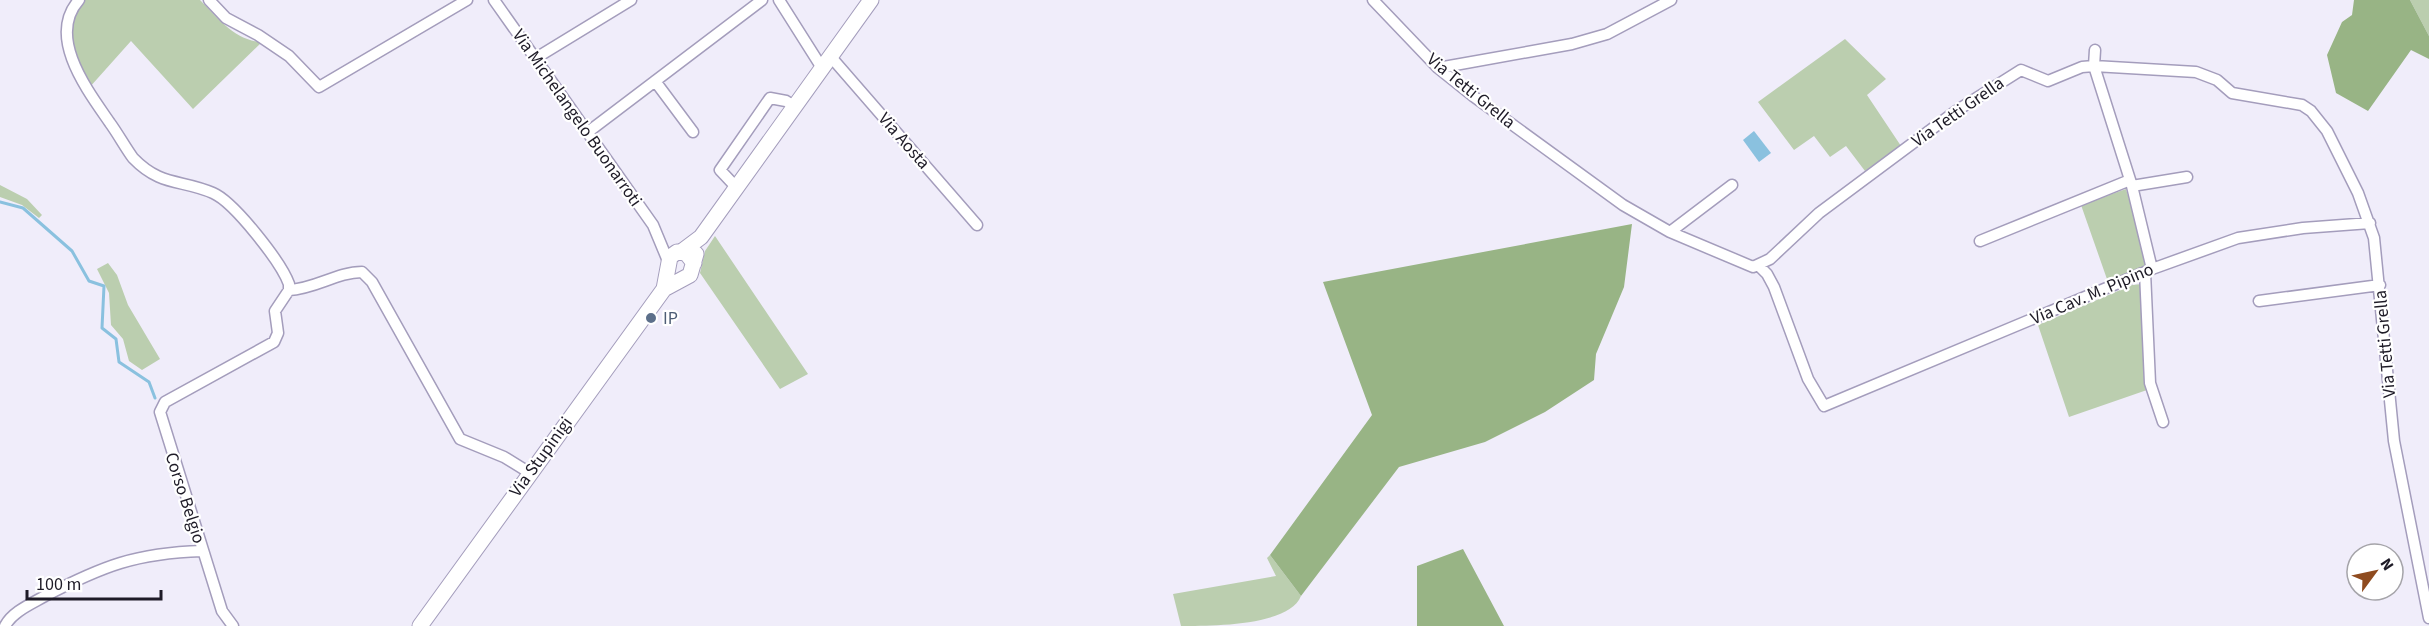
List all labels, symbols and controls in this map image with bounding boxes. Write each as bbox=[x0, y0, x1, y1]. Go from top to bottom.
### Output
street label: Via Michelangelo Buonarroti bbox=[506, 24, 648, 212]
street label: Via Tetti Grella bbox=[1421, 47, 1521, 135]
street label: Via Tetti Grella bbox=[1907, 71, 2009, 153]
street label: Via Aosta bbox=[872, 107, 936, 175]
street label: Via Cav. M. Pipino bbox=[2027, 257, 2157, 331]
street label: Via Tetti Grella bbox=[2368, 289, 2402, 399]
place label: IP bbox=[663, 306, 678, 331]
marker: IP bbox=[644, 311, 658, 325]
street label: Via Stupinigi bbox=[503, 412, 579, 502]
street label: Corso Belgio bbox=[159, 449, 211, 547]
north arrow bbox=[2345, 542, 2405, 602]
text: N bbox=[2375, 554, 2399, 575]
scale bar bbox=[27, 563, 160, 601]
text: 100 m bbox=[36, 572, 81, 597]

